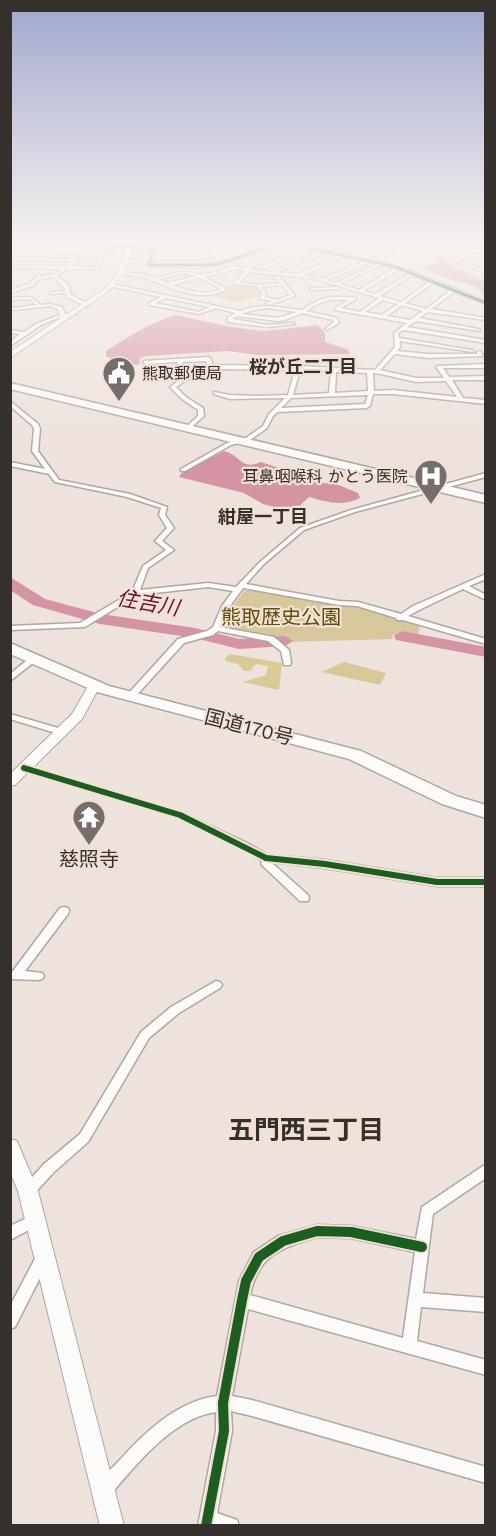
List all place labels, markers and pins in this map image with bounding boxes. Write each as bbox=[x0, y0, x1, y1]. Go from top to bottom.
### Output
public building icon: 熊取郵便局 bbox=[101, 355, 137, 402]
place label: 熊取郵便局 bbox=[142, 364, 222, 383]
hospital icon: 耳鼻咽喉科 かとう医院 bbox=[413, 458, 449, 505]
place label: 耳鼻咽喉科 かとう医院 bbox=[243, 467, 408, 486]
temple icon: 慈照寺 bbox=[71, 799, 107, 846]
place label: 慈照寺 bbox=[59, 847, 119, 871]

